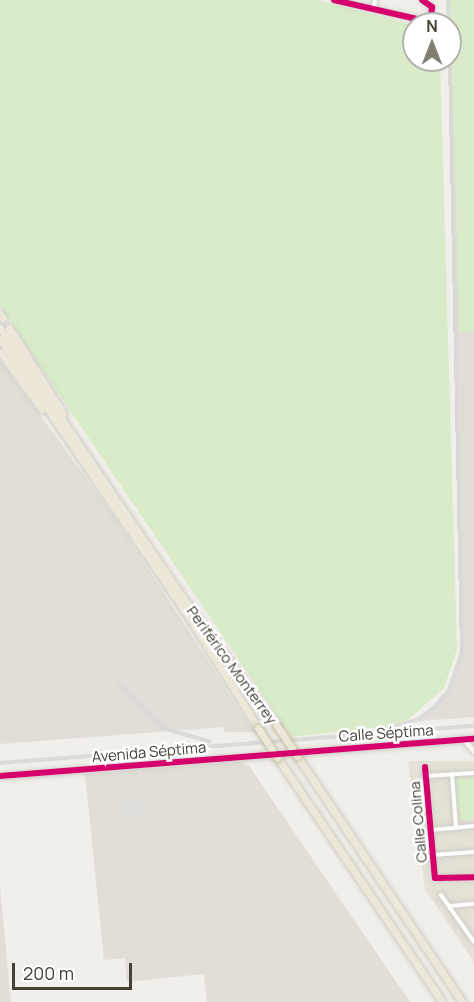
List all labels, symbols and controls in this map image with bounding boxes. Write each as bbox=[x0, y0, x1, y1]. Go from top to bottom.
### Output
north arrow bbox=[402, 12, 462, 72]
text: N bbox=[426, 15, 438, 37]
street label: Periférico Monterrey bbox=[183, 602, 281, 728]
street label: Calle Séptima bbox=[338, 721, 434, 745]
street label: Avenida Séptima bbox=[91, 738, 207, 766]
street label: Calle Colina bbox=[405, 781, 431, 863]
scale bar bbox=[15, 951, 135, 989]
text: 200 m bbox=[23, 961, 74, 985]

